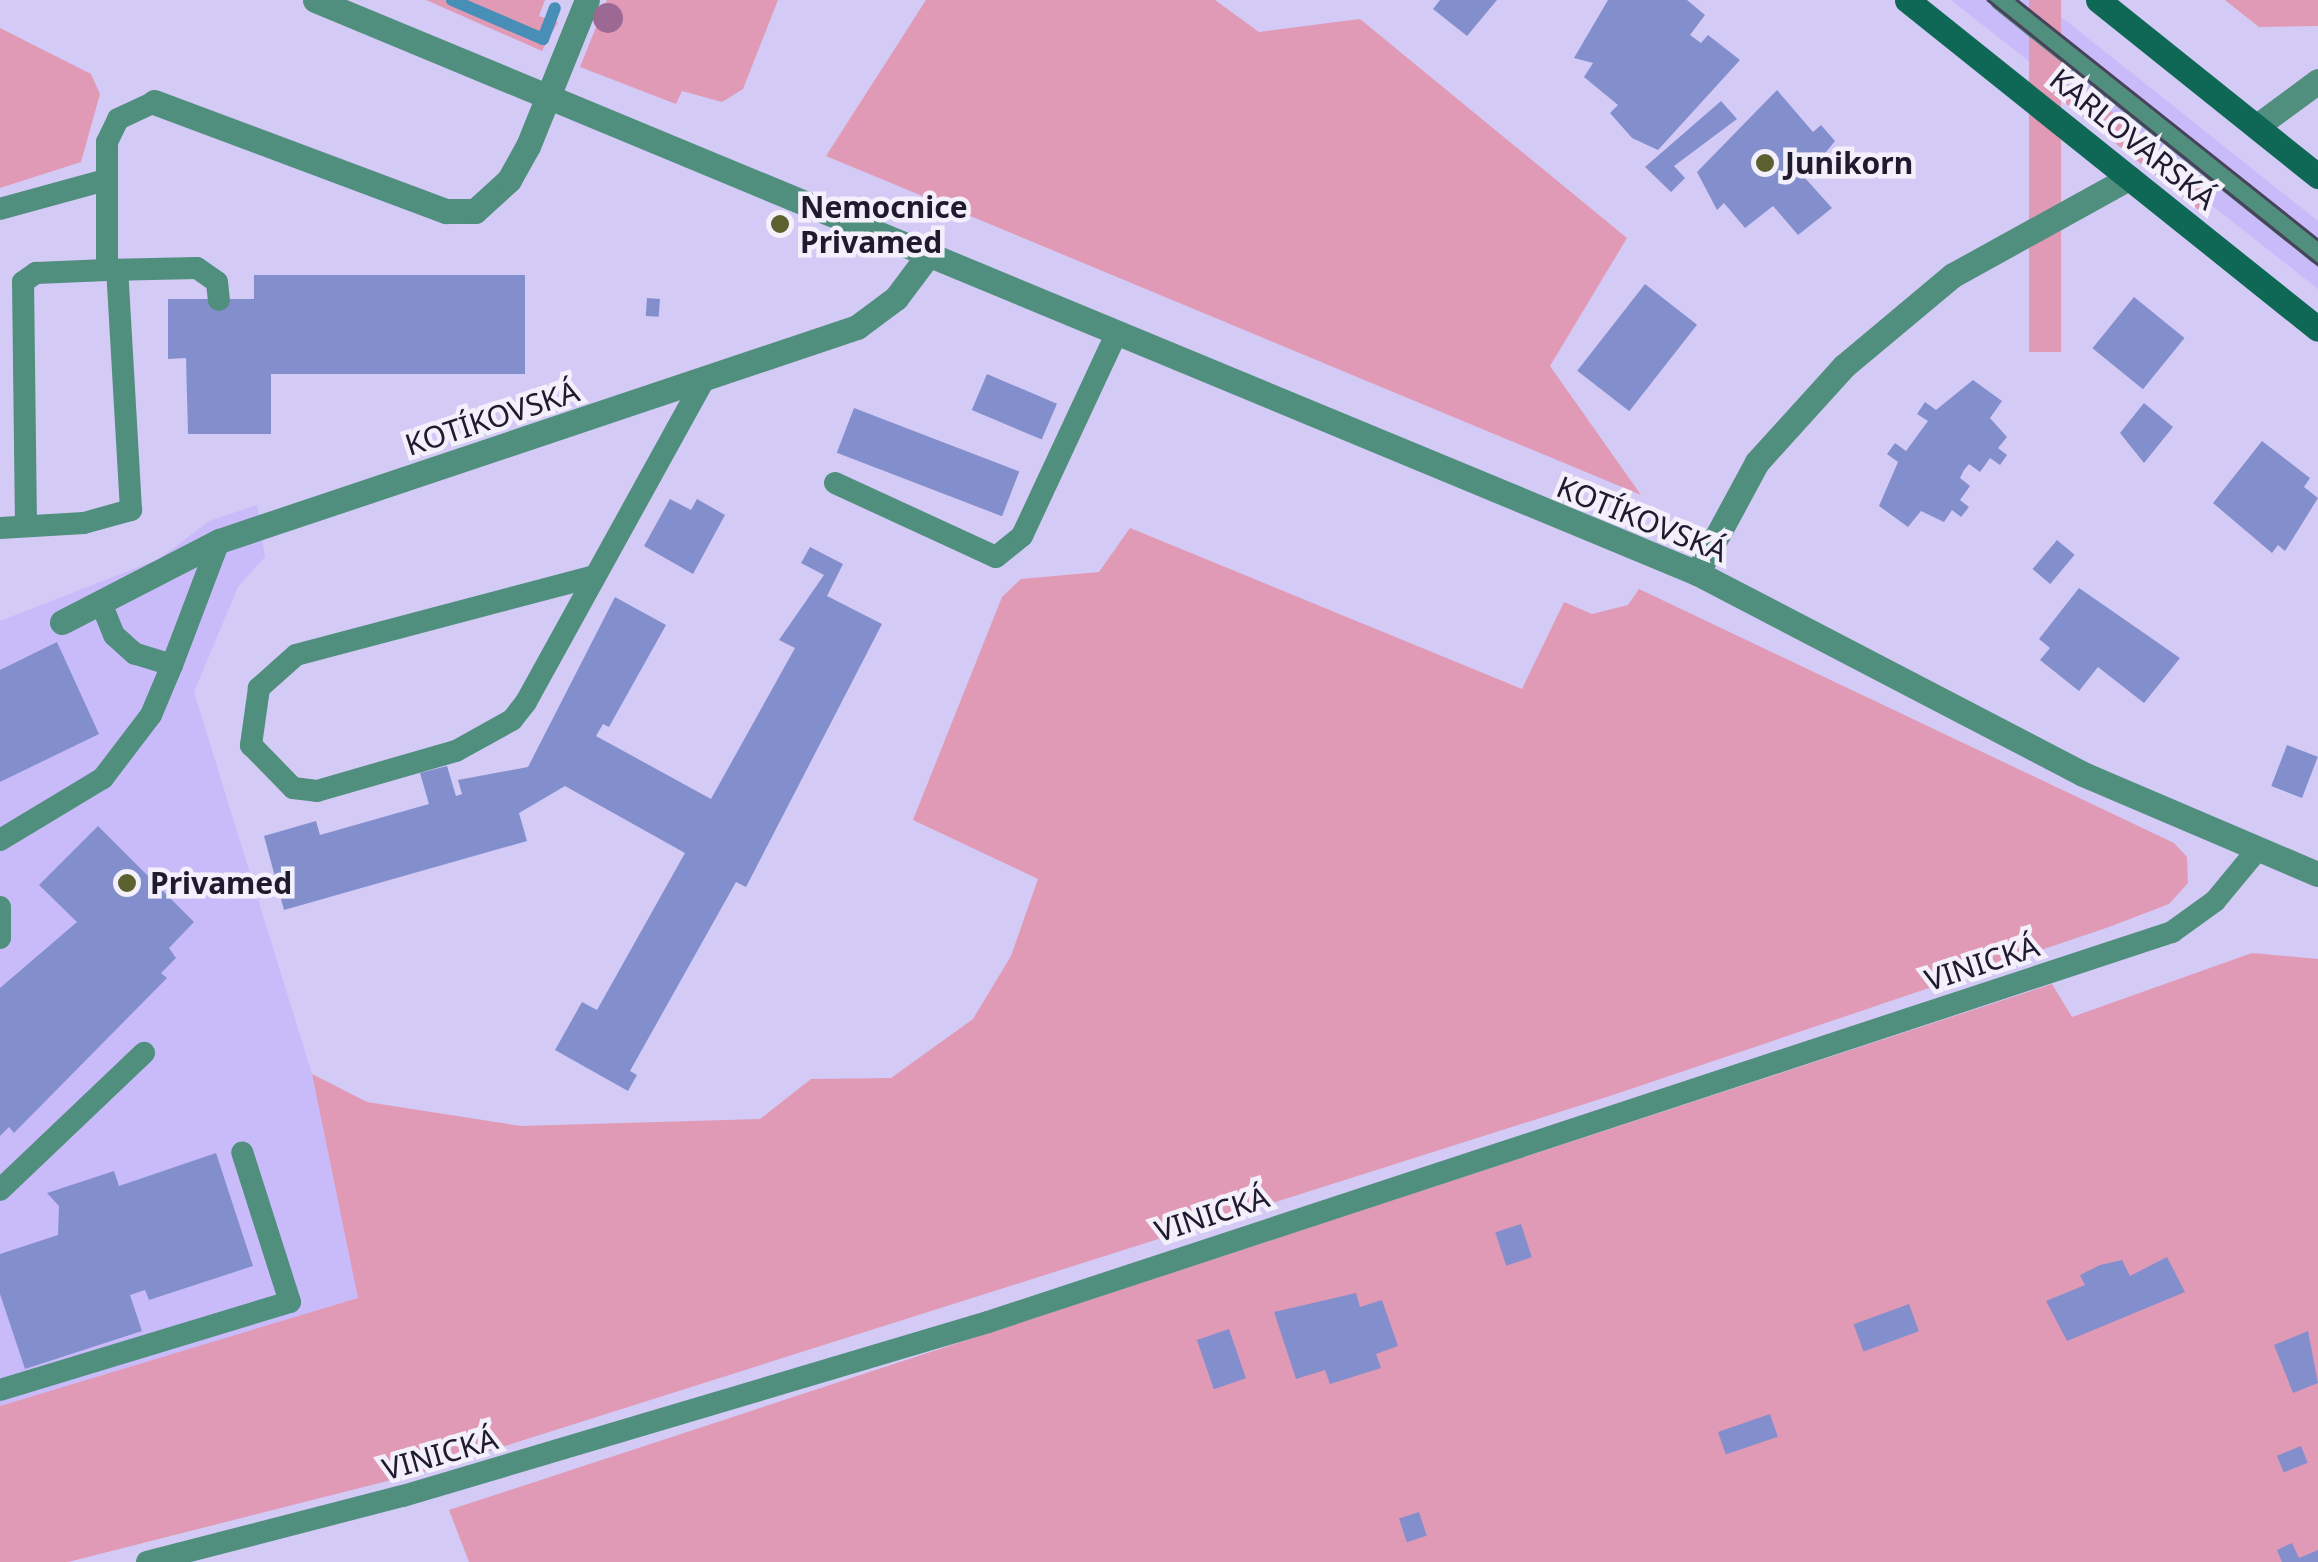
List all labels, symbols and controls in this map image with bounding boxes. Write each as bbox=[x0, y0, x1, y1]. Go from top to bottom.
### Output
street label: KARLOVARSKÁ bbox=[2043, 61, 2223, 217]
place label: Junikorn bbox=[1785, 145, 1913, 181]
marker: Junikorn bbox=[1754, 152, 1776, 174]
place label: Nemocnice Privamed bbox=[800, 189, 968, 260]
marker: Nemocnice Privamed bbox=[769, 213, 791, 235]
street label: KOTÍKOVSKÁ bbox=[401, 373, 583, 463]
street label: KOTÍKOVSKÁ bbox=[1552, 468, 1732, 570]
place label: Privamed bbox=[150, 865, 292, 901]
marker: Privamed bbox=[114, 870, 140, 896]
street label: VINICKÁ bbox=[1920, 928, 2044, 998]
street label: VINICKÁ bbox=[1150, 1179, 1274, 1249]
street label: VINICKÁ bbox=[378, 1420, 502, 1488]

